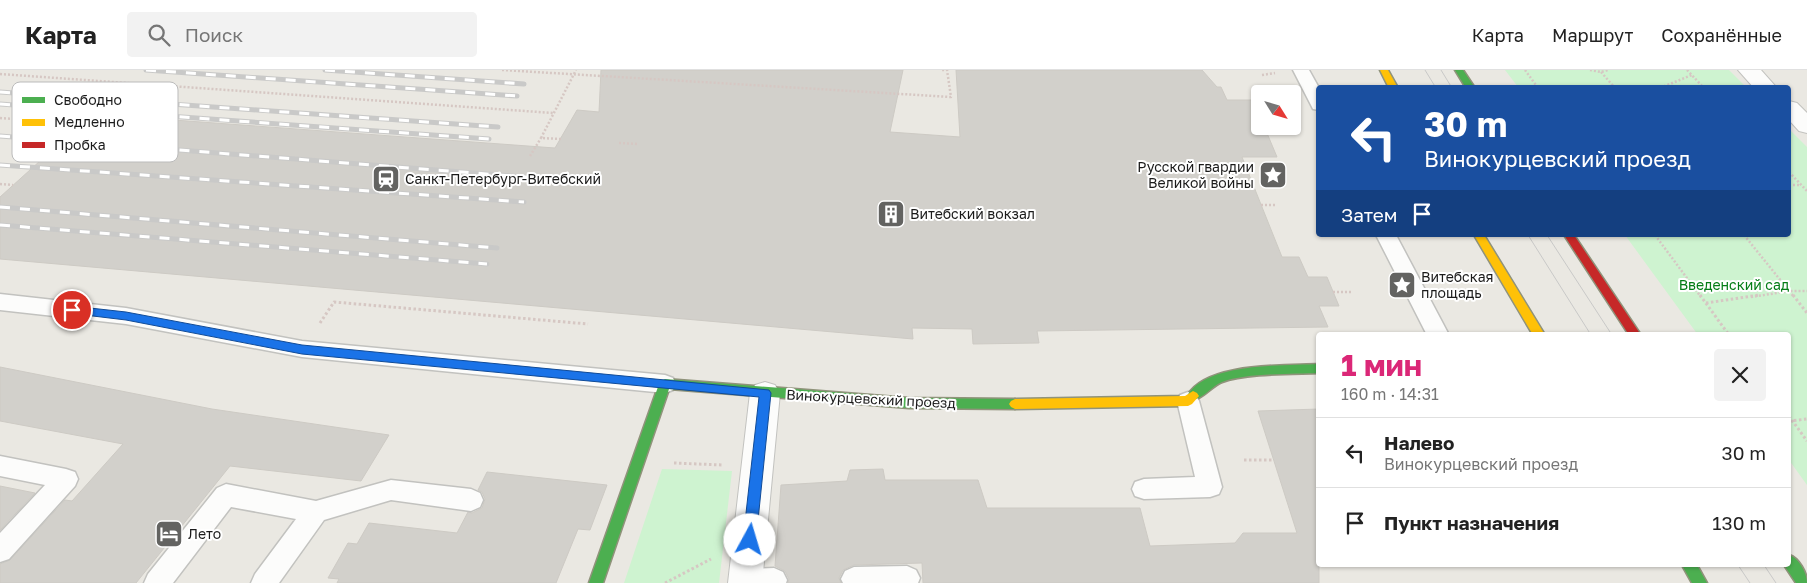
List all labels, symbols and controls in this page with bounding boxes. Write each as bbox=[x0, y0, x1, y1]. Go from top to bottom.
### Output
search box bbox=[127, 12, 477, 57]
text: Карта bbox=[25, 20, 97, 49]
icon: search bbox=[145, 21, 173, 49]
text: Поиск bbox=[185, 23, 243, 46]
text: Карта bbox=[1472, 24, 1524, 46]
text: Маршрут bbox=[1552, 24, 1633, 46]
text: Сохранённые bbox=[1661, 24, 1782, 46]
legend bbox=[12, 82, 178, 162]
north arrow bbox=[1251, 85, 1301, 135]
map controls bbox=[1251, 85, 1301, 135]
text: Свободно bbox=[54, 91, 122, 108]
text: 30 m bbox=[1424, 103, 1507, 145]
icon: left bbox=[1341, 105, 1406, 170]
text: Медленно bbox=[54, 113, 125, 130]
text: Пробка bbox=[54, 136, 106, 153]
text: Винокурцевский проезд bbox=[1424, 145, 1691, 172]
place label: Русской гвардии Великой войны bbox=[1137, 158, 1254, 191]
place icon: Русской гвардии Великой войны bbox=[1258, 160, 1288, 190]
station icon: Санкт-Петербург-Витебский bbox=[371, 164, 401, 194]
place label: Санкт-Петербург-Витебский bbox=[405, 170, 601, 187]
building icon: Витебский вокзал bbox=[876, 199, 906, 229]
icon: arrive bbox=[1408, 200, 1436, 228]
text: Затем bbox=[1341, 203, 1398, 226]
place label: Витебский вокзал bbox=[910, 205, 1035, 222]
place label: Витебская площадь bbox=[1421, 268, 1494, 301]
place icon: Витебская площадь bbox=[1387, 270, 1417, 300]
park label: Введенский сад bbox=[1679, 276, 1790, 293]
pin bbox=[51, 289, 93, 331]
icon: arrive bbox=[58, 296, 86, 324]
text: 1 мин bbox=[1341, 347, 1422, 383]
button: close bbox=[1714, 349, 1766, 401]
text: 160 m · 14:31 bbox=[1341, 384, 1439, 404]
street label: Винокурцевский проезд bbox=[786, 386, 957, 411]
text: Налево bbox=[1384, 431, 1454, 454]
icon: left bbox=[1341, 439, 1369, 467]
text: 30 m bbox=[1722, 441, 1766, 464]
text: Винокурцевский проезд bbox=[1384, 454, 1578, 474]
icon: arrive bbox=[1341, 509, 1369, 537]
text: Пункт назначения bbox=[1384, 511, 1559, 534]
text: 130 m bbox=[1712, 511, 1766, 534]
position arrow bbox=[723, 513, 775, 565]
hotel icon: Лето bbox=[154, 519, 184, 549]
place label: Лето bbox=[188, 525, 221, 542]

